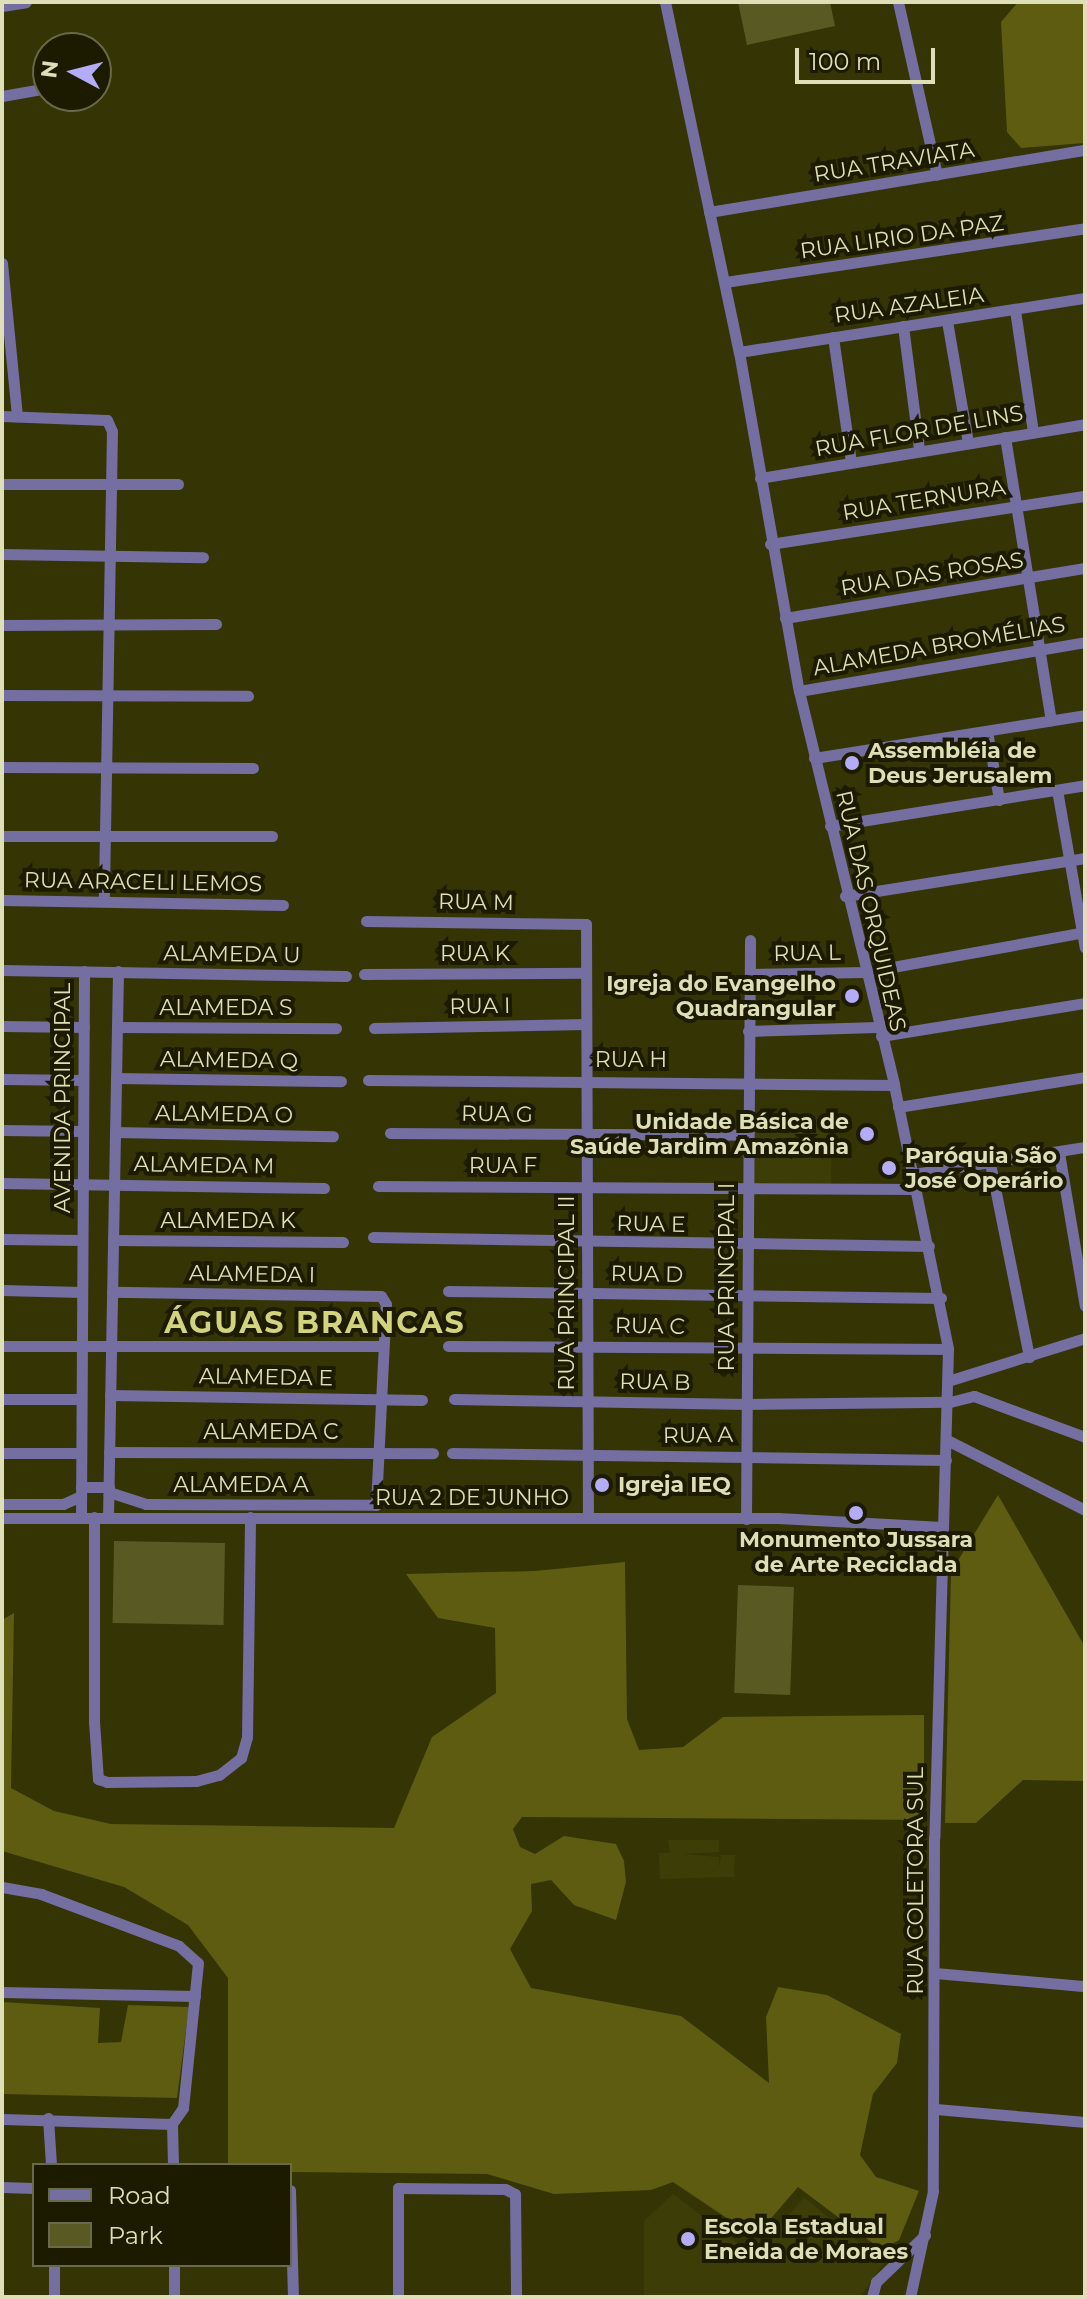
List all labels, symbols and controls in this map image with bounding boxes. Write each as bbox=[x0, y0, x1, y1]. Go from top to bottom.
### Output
north arrow bbox=[32, 32, 112, 112]
scale bar bbox=[799, 32, 939, 82]
text: 100 m bbox=[809, 47, 881, 76]
text: N bbox=[35, 59, 64, 80]
street label: RUA TRAVIATA bbox=[812, 136, 976, 188]
street label: RUA LIRIO DA PAZ bbox=[799, 210, 1005, 264]
street label: RUA AZALEIA bbox=[833, 281, 985, 329]
street label: RUA FLOR DE LINS bbox=[813, 400, 1025, 462]
street label: RUA TERNURA bbox=[841, 474, 1007, 526]
street label: RUA DAS ROSAS bbox=[839, 547, 1025, 601]
street label: ALAMEDA BROMÉLIAS bbox=[811, 611, 1067, 681]
place label: Assembléia de Deus Jerusalem bbox=[868, 737, 1052, 788]
marker: Assembléia de Deus Jerusalem bbox=[843, 754, 861, 772]
street label: RUA DAS ORQUIDEAS bbox=[830, 788, 912, 1034]
street label: RUA ARACELI LEMOS bbox=[24, 867, 262, 897]
street label: RUA M bbox=[438, 888, 514, 916]
street label: RUA L bbox=[773, 939, 841, 967]
street label: ALAMEDA U bbox=[163, 940, 301, 968]
street label: RUA K bbox=[440, 941, 510, 967]
place label: Igreja do Evangelho Quadrangular bbox=[606, 970, 836, 1022]
street label: AVENIDA PRINCIPAL bbox=[50, 983, 76, 1213]
marker: Igreja do Evangelho Quadrangular bbox=[843, 987, 861, 1005]
street label: RUA I bbox=[449, 992, 511, 1020]
street label: ALAMEDA S bbox=[159, 995, 293, 1021]
street label: ALAMEDA Q bbox=[160, 1046, 298, 1074]
street label: RUA H bbox=[595, 1047, 667, 1073]
street label: ALAMEDA O bbox=[155, 1100, 293, 1128]
street label: RUA G bbox=[461, 1100, 533, 1128]
place label: Unidade Básica de Saúde Jardim Amazônia bbox=[570, 1108, 849, 1160]
marker: Unidade Básica de Saúde Jardim Amazônia bbox=[856, 1123, 878, 1145]
place label: Paróquia São José Operário bbox=[905, 1142, 1063, 1194]
street label: ALAMEDA M bbox=[133, 1151, 275, 1179]
street label: RUA F bbox=[469, 1153, 537, 1179]
marker: Paróquia São José Operário bbox=[880, 1159, 898, 1177]
street label: RUA PRINCIPAL I bbox=[714, 1183, 740, 1371]
street label: RUA PRINCIPAL II bbox=[554, 1195, 580, 1391]
street label: ALAMEDA K bbox=[160, 1208, 296, 1234]
street label: RUA E bbox=[616, 1210, 686, 1238]
street label: ALAMEDA I bbox=[189, 1260, 315, 1288]
street label: RUA D bbox=[610, 1260, 684, 1288]
district label: ÁGUAS BRANCAS bbox=[164, 1305, 466, 1341]
street label: RUA C bbox=[615, 1312, 685, 1340]
street label: ALAMEDA E bbox=[199, 1363, 333, 1391]
street label: RUA B bbox=[619, 1368, 691, 1396]
street label: ALAMEDA C bbox=[203, 1419, 339, 1445]
street label: RUA A bbox=[663, 1421, 733, 1449]
street label: ALAMEDA A bbox=[173, 1472, 309, 1498]
place label: Igreja IEQ bbox=[618, 1472, 731, 1498]
marker: Igreja IEQ bbox=[593, 1476, 611, 1494]
street label: RUA 2 DE JUNHO bbox=[375, 1485, 569, 1511]
marker: Monumento Jussara de Arte Reciclada bbox=[847, 1504, 865, 1522]
place label: Monumento Jussara de Arte Reciclada bbox=[739, 1526, 973, 1578]
street label: RUA COLETORA SUL bbox=[903, 1767, 929, 1995]
legend bbox=[32, 2163, 292, 2267]
text: Road bbox=[108, 2181, 171, 2210]
place label: Escola Estadual Eneida de Moraes bbox=[704, 2213, 908, 2264]
text: Park bbox=[108, 2221, 163, 2250]
marker: Escola Estadual Eneida de Moraes bbox=[679, 2230, 697, 2248]

